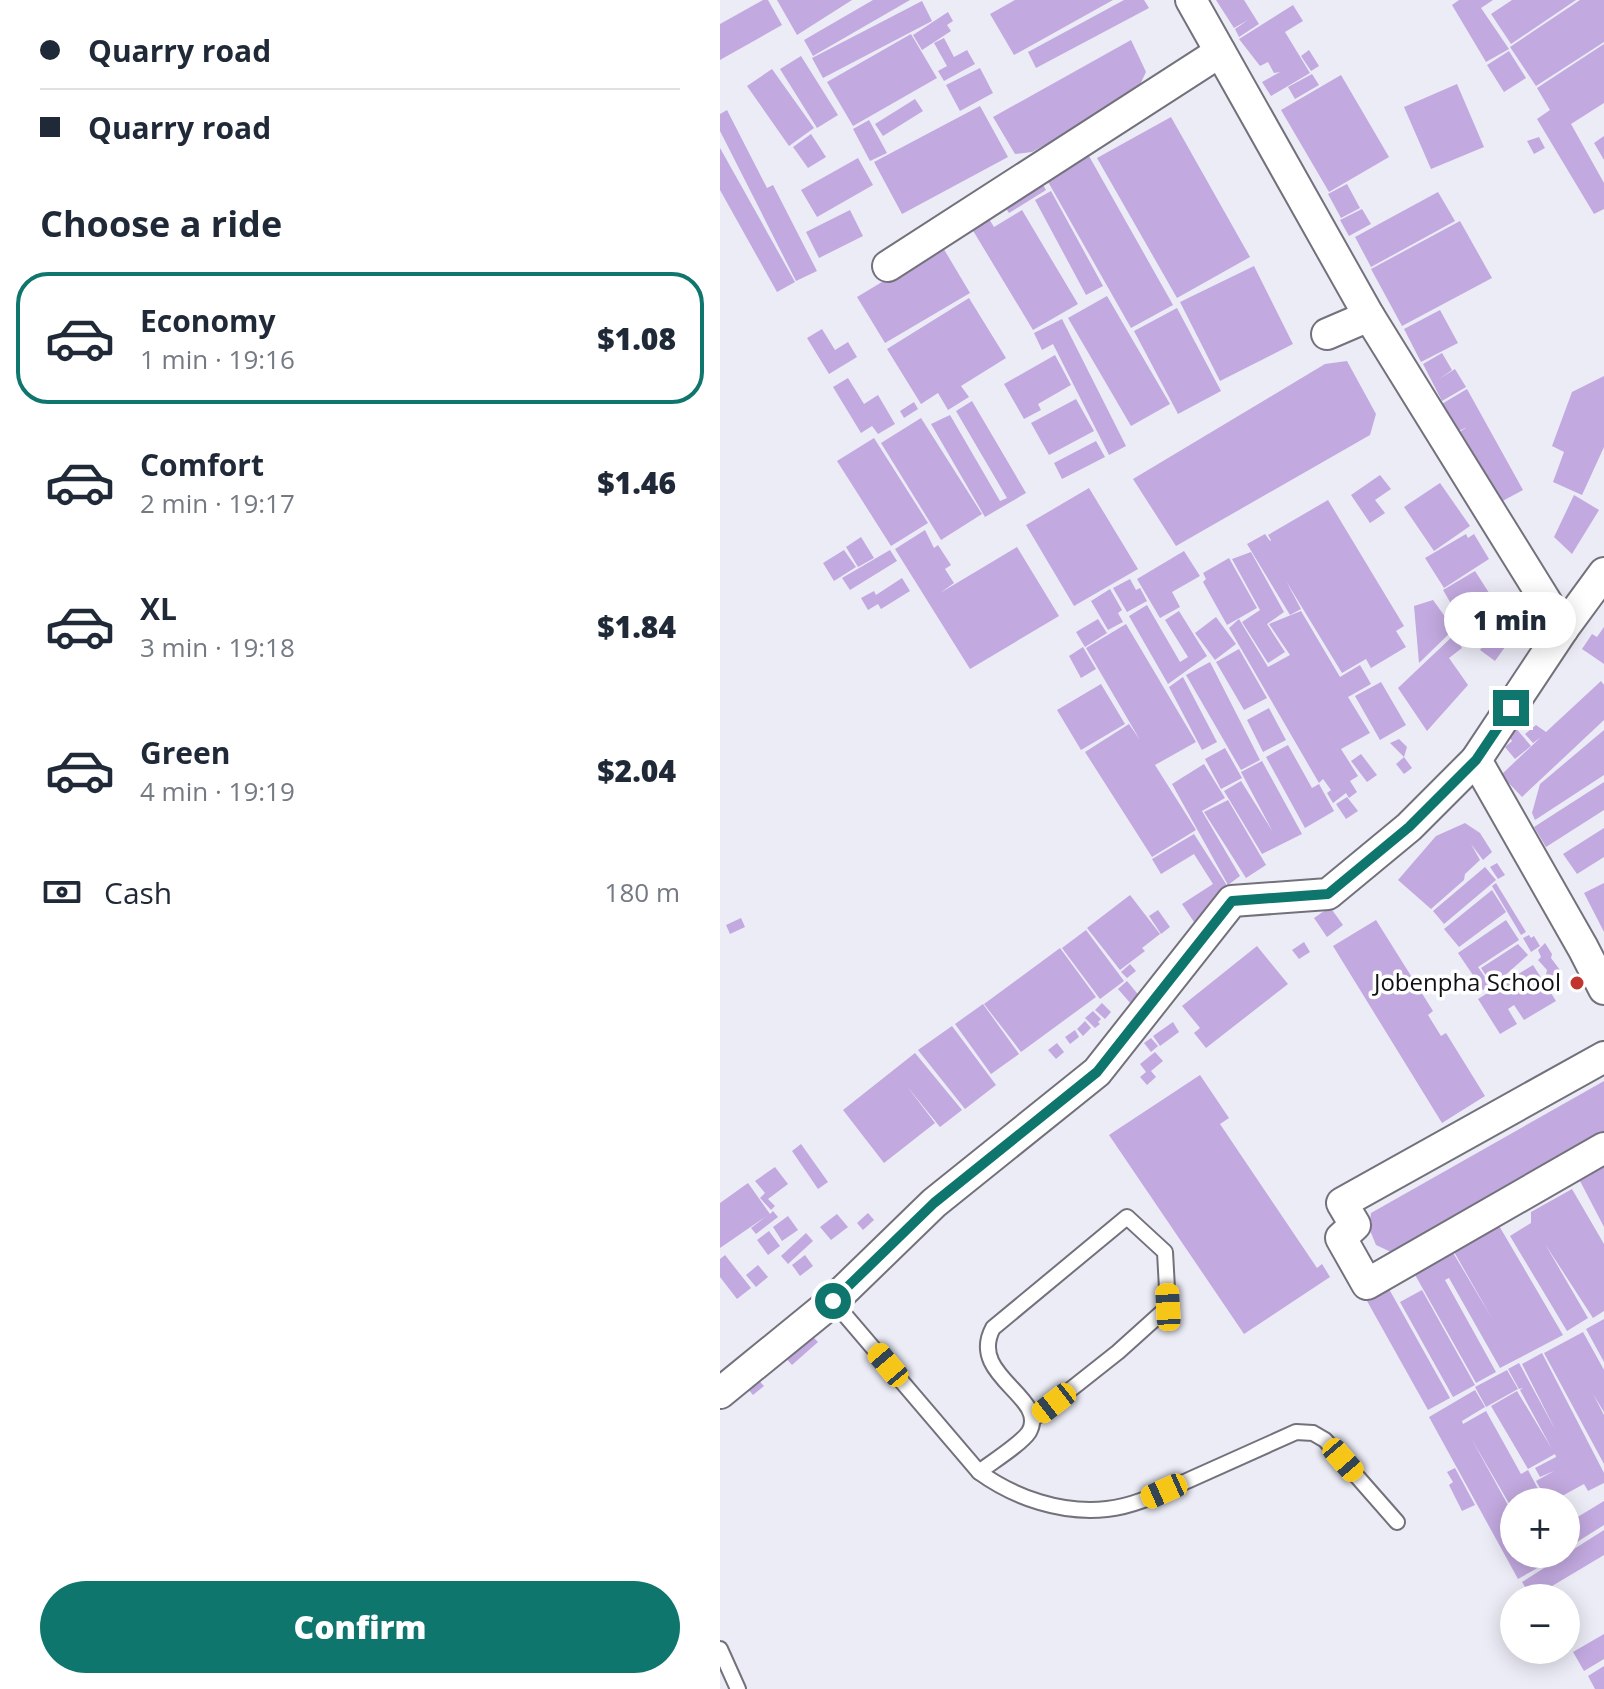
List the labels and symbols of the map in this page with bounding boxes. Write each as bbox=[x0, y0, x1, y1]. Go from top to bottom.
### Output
callout: 1 min bbox=[1445, 592, 1577, 648]
route end bbox=[1493, 690, 1529, 726]
place label: Jobenpha School bbox=[1372, 965, 1561, 998]
marker: Jobenpha School bbox=[1568, 974, 1586, 992]
car bbox=[1155, 1282, 1181, 1332]
route start bbox=[815, 1283, 851, 1319]
car bbox=[863, 1339, 913, 1391]
car bbox=[1028, 1379, 1080, 1427]
car bbox=[1318, 1434, 1368, 1486]
car bbox=[1137, 1470, 1191, 1512]

